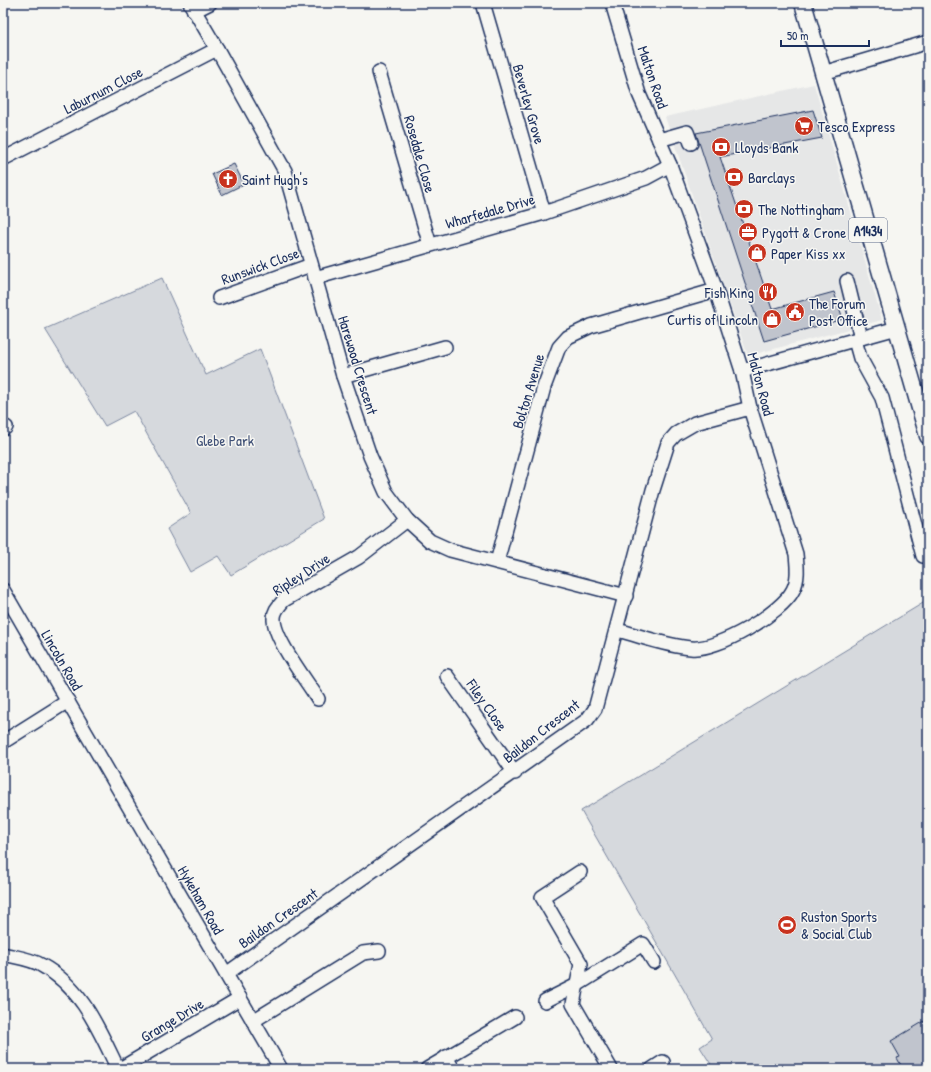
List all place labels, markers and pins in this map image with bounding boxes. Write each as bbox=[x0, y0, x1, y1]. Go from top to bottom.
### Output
supermarket icon: Tesco Express bbox=[793, 115, 815, 137]
place label: Tesco Express bbox=[818, 116, 895, 137]
bank icon: Lloyds Bank bbox=[710, 136, 732, 158]
place label: Lloyds Bank bbox=[735, 137, 799, 158]
bank icon: Barclays bbox=[723, 166, 745, 188]
place label: Barclays bbox=[748, 167, 795, 188]
church icon: Saint Hugh's bbox=[217, 168, 239, 190]
place label: Saint Hugh's bbox=[242, 169, 308, 190]
bank icon: The Nottingham bbox=[733, 198, 755, 220]
place label: The Nottingham bbox=[758, 199, 844, 220]
office icon: Pygott & Crone bbox=[737, 221, 759, 243]
place label: Pygott & Crone bbox=[762, 222, 846, 243]
shop icon: Paper Kiss xx bbox=[746, 242, 768, 264]
place label: Paper Kiss xx bbox=[771, 243, 846, 264]
restaurant icon: Fish King bbox=[757, 281, 779, 303]
place label: Fish King bbox=[704, 282, 754, 303]
place label: The Forum Post Office bbox=[809, 293, 868, 331]
public building icon: The Forum Post Office bbox=[784, 301, 806, 323]
shop icon: Curtis of Lincoln bbox=[761, 308, 783, 330]
place label: Curtis of Lincoln bbox=[667, 309, 758, 330]
place label: Ruston Sports & Social Club bbox=[801, 906, 877, 944]
sports icon: Ruston Sports & Social Club bbox=[776, 914, 798, 936]

